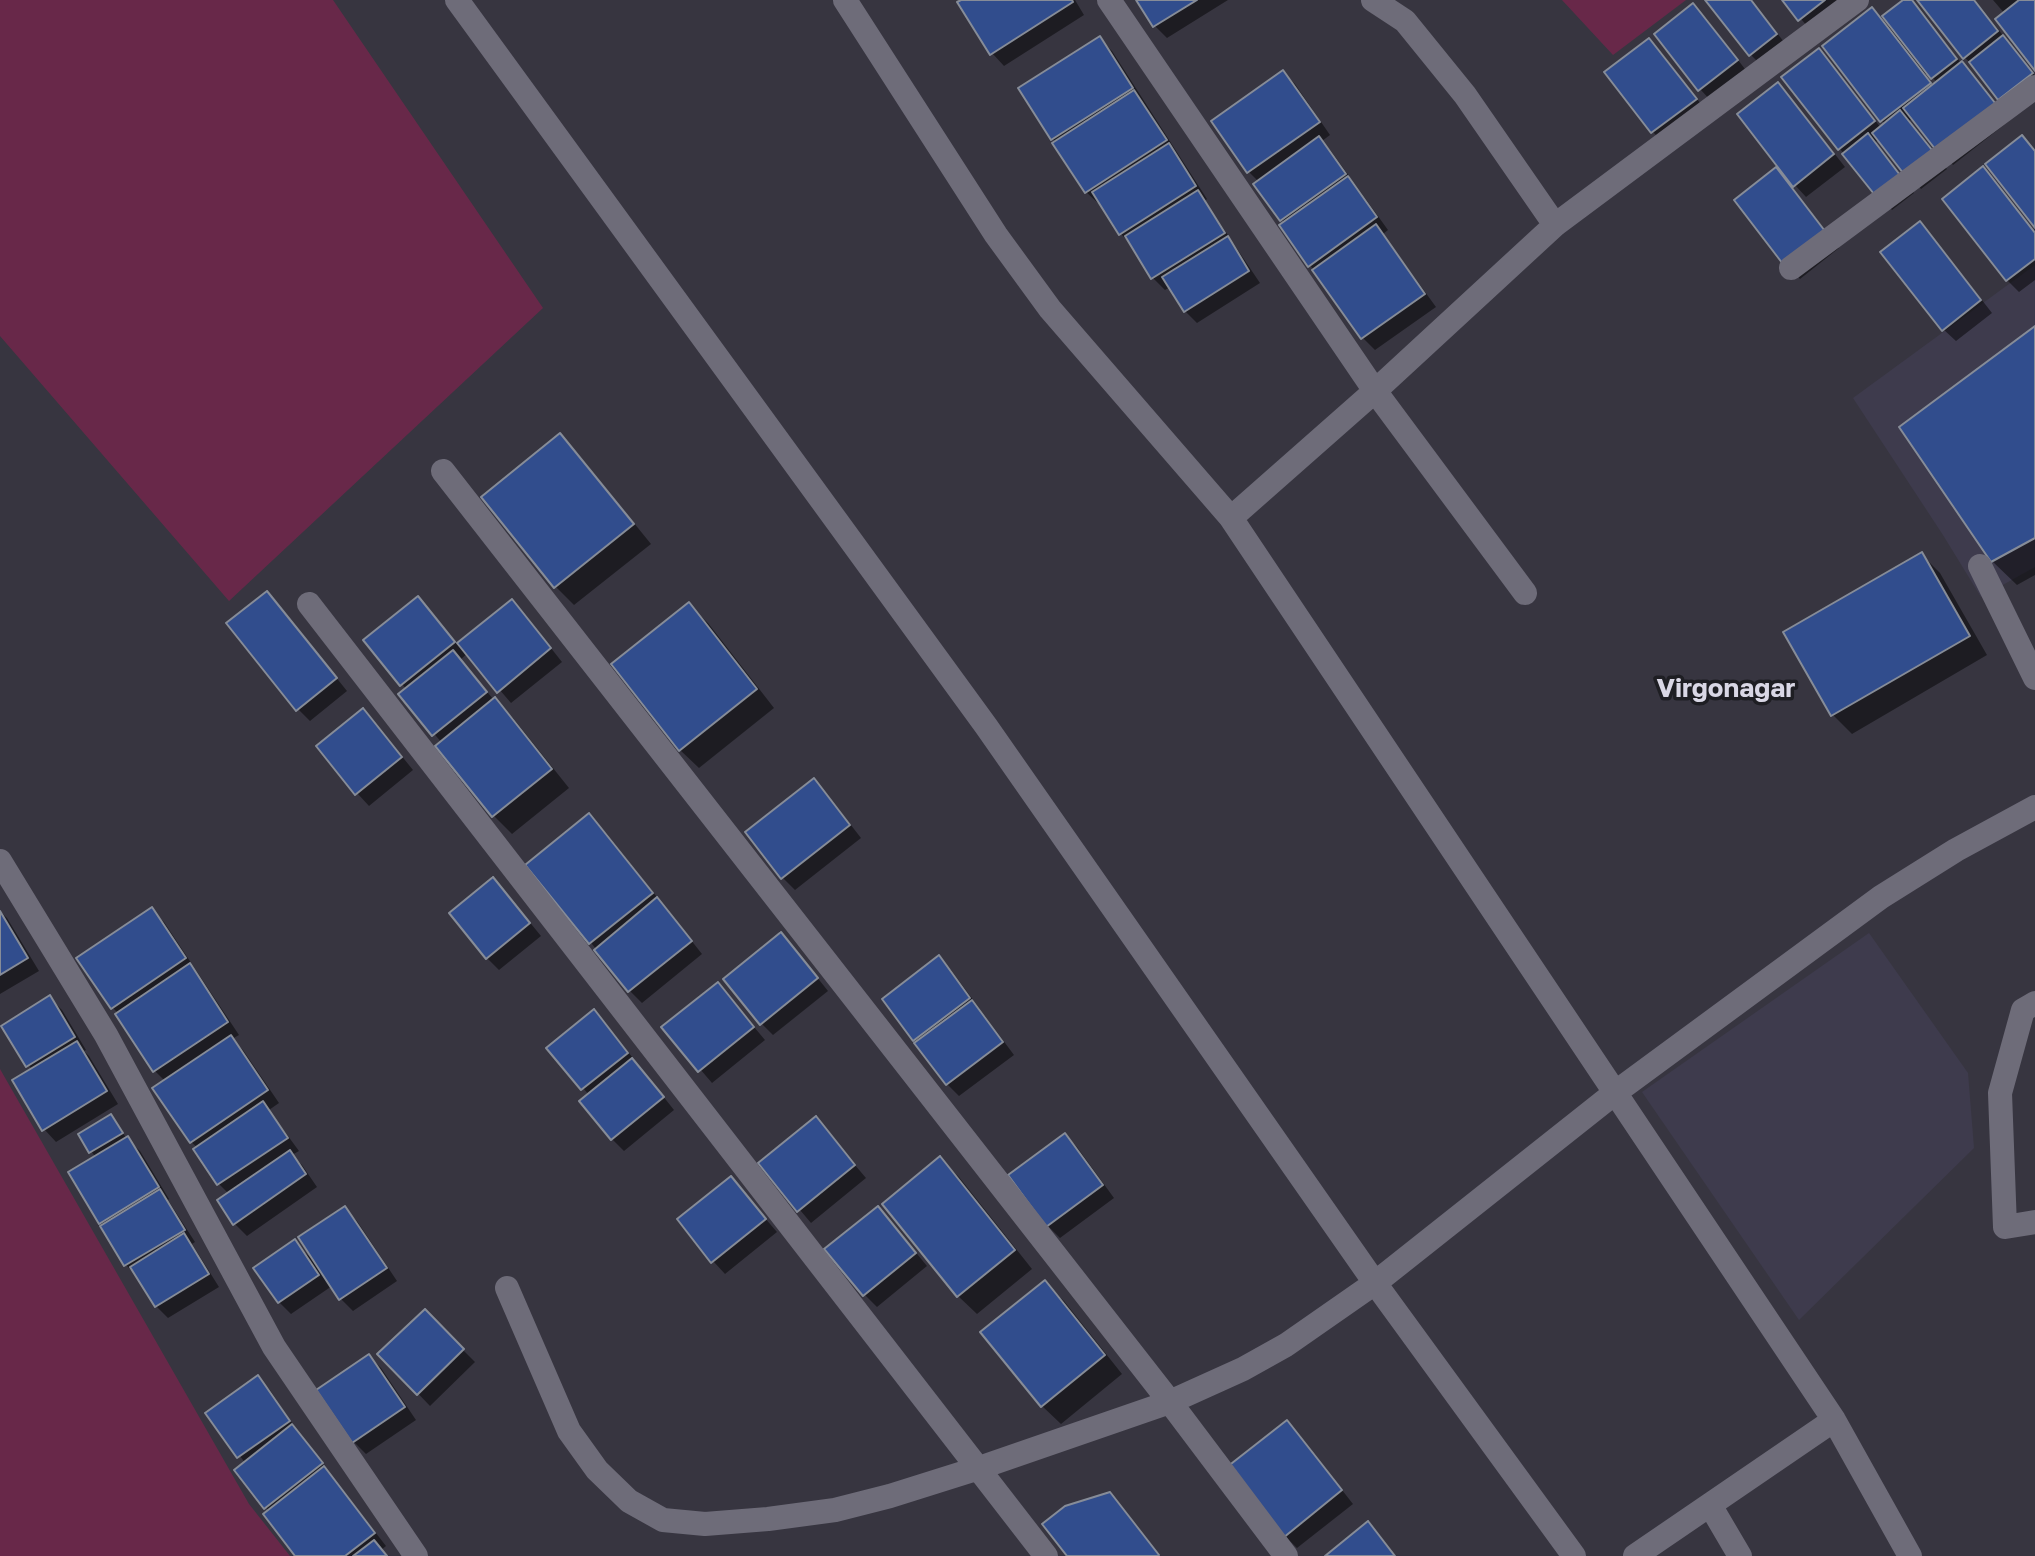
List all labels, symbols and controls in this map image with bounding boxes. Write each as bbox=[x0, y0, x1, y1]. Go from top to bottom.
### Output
district label: Virgonagar bbox=[1657, 673, 1795, 705]

